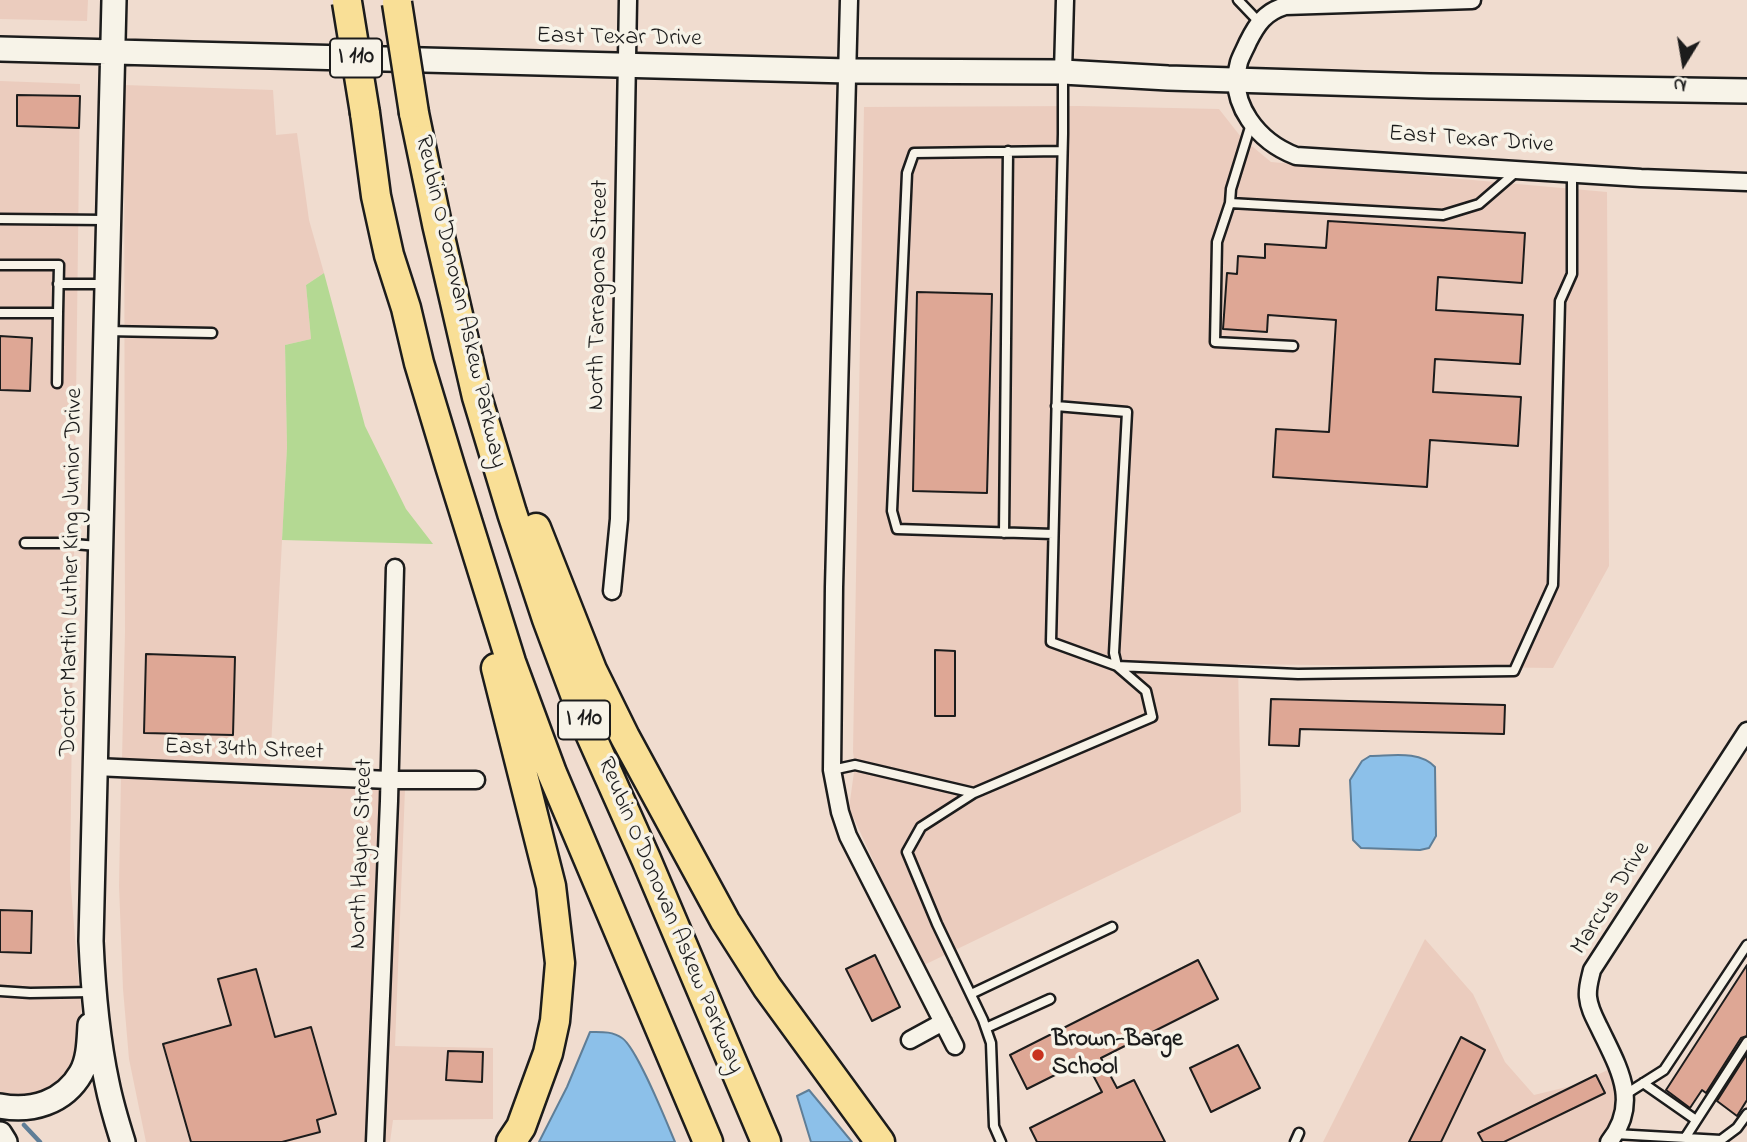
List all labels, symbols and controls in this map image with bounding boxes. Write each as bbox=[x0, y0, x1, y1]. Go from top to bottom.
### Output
street label: East Texar Drive bbox=[536, 23, 702, 55]
north arrow bbox=[1649, 28, 1719, 98]
road number: I 110 bbox=[330, 39, 382, 78]
text: N bbox=[1671, 70, 1689, 99]
street label: East Texar Drive bbox=[1387, 121, 1555, 161]
street label: Reubin O'Donovan Askew Parkway bbox=[407, 133, 511, 471]
street label: North Tarragona Street bbox=[584, 179, 616, 411]
street label: Doctor Martin Luther King Junior Drive bbox=[55, 388, 91, 756]
road number: I 110 bbox=[558, 700, 610, 740]
street label: East 34th Street bbox=[164, 734, 324, 768]
street label: Reubin O'Donovan Askew Parkway bbox=[589, 754, 749, 1078]
street label: North Hayne Street bbox=[345, 758, 381, 950]
street label: Marcus Drive bbox=[1566, 837, 1658, 961]
place label: Brown-Barge School bbox=[1052, 1027, 1183, 1083]
marker: Brown-Barge School bbox=[1030, 1047, 1046, 1063]

